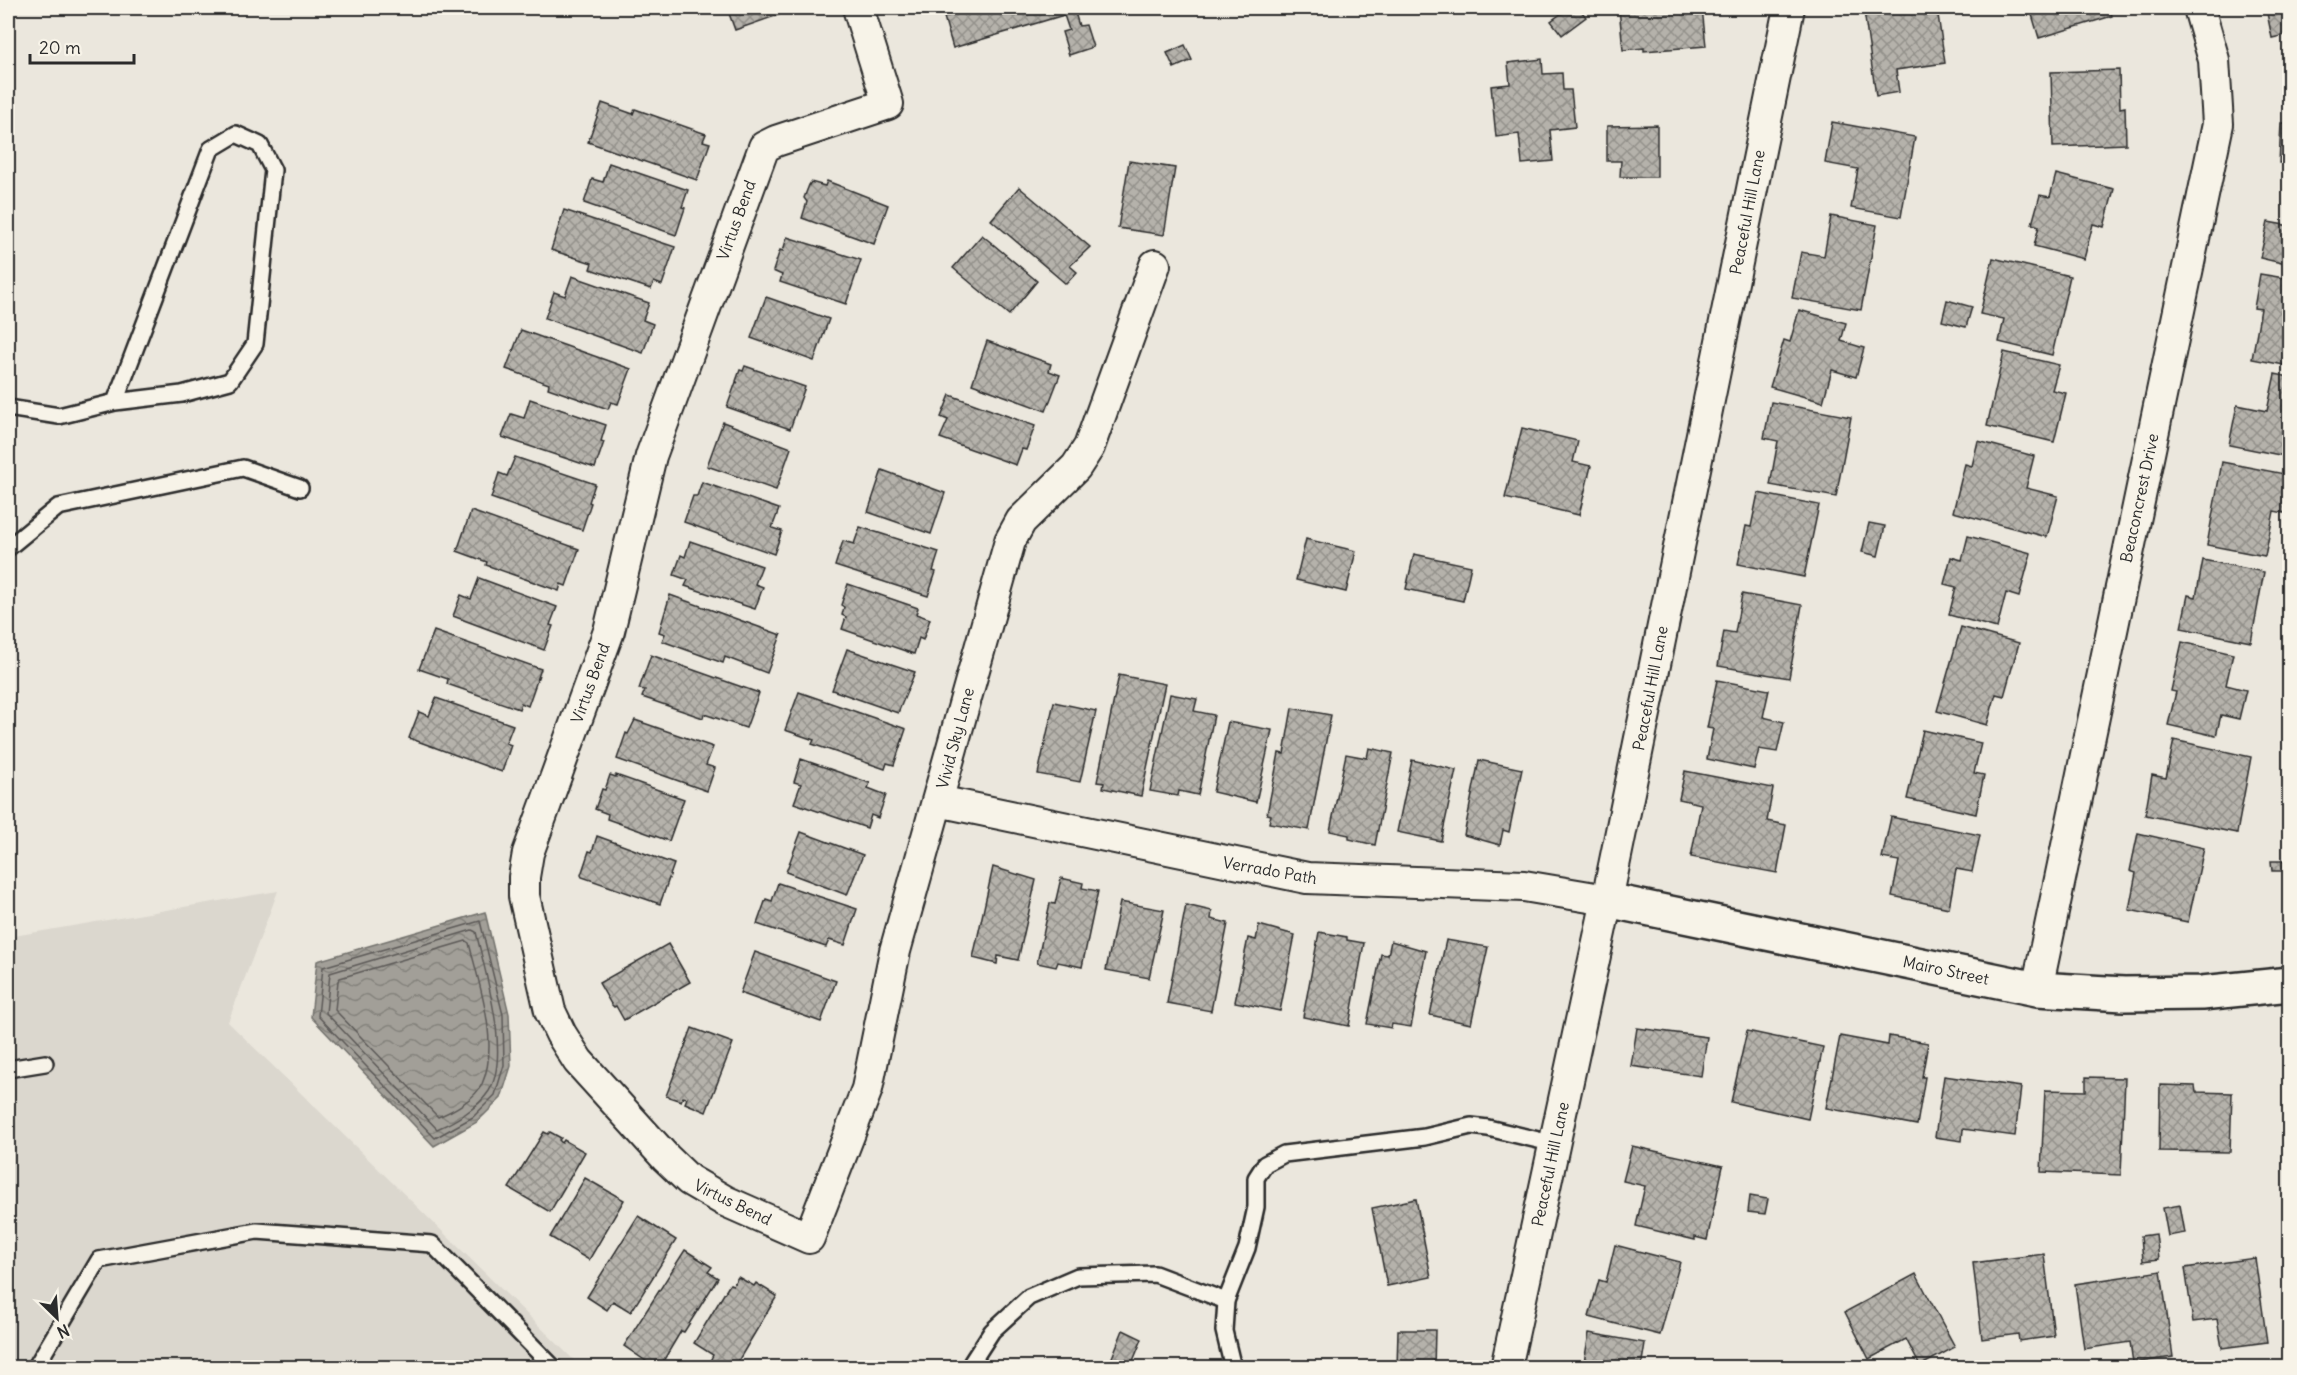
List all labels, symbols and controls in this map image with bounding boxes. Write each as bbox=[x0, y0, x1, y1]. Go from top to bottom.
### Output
scale bar bbox=[30, 27, 134, 65]
text: 20 m bbox=[39, 36, 81, 59]
street label: Peaceful Hill Lane bbox=[1725, 148, 1769, 276]
street label: Virtus Bend bbox=[712, 177, 760, 263]
street label: Beaconcrest Drive bbox=[2116, 432, 2162, 564]
street label: Peaceful Hill Lane bbox=[1628, 624, 1672, 752]
street label: Virtus Bend bbox=[566, 640, 614, 726]
street label: Vivid Sky Lane bbox=[932, 685, 978, 791]
street label: Verrado Path bbox=[1221, 852, 1319, 888]
street label: Mairo Street bbox=[1901, 951, 1991, 989]
street label: Peaceful Hill Lane bbox=[1527, 1100, 1573, 1228]
street label: Virtus Bend bbox=[691, 1175, 775, 1229]
north arrow bbox=[27, 1288, 87, 1348]
text: N bbox=[54, 1320, 73, 1343]

